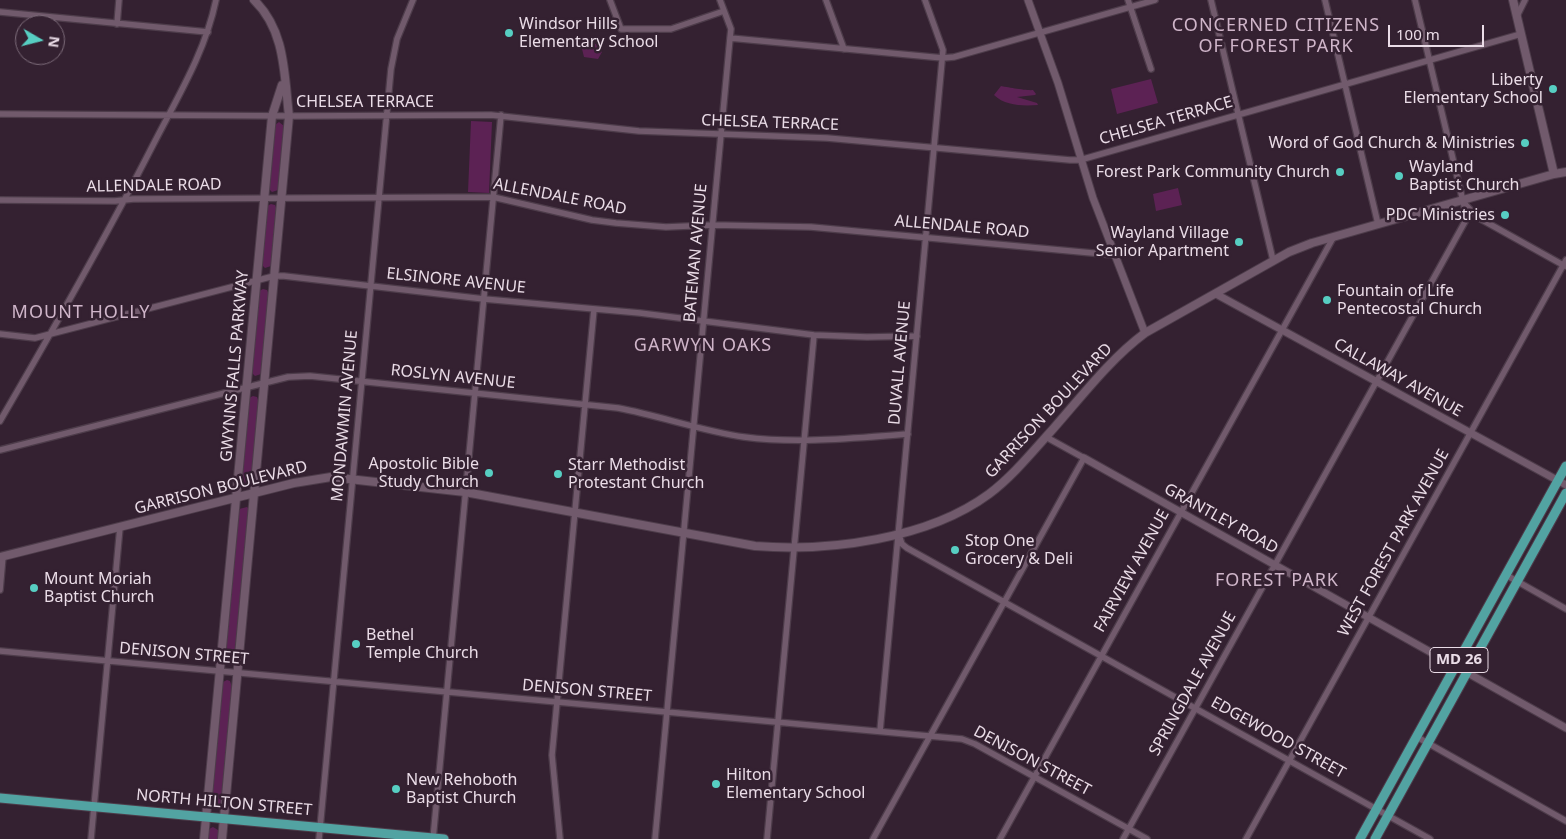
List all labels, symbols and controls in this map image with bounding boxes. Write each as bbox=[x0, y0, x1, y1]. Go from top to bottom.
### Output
place label: Windsor Hills Elementary School bbox=[519, 14, 658, 52]
north arrow bbox=[15, 15, 65, 65]
district label: CONCERNED CITIZENS OF FOREST PARK bbox=[1170, 15, 1382, 58]
scale bar bbox=[1391, 15, 1487, 47]
text: 100 m bbox=[1396, 24, 1440, 44]
marker: Windsor Hills Elementary School bbox=[503, 27, 515, 39]
text: N bbox=[44, 35, 65, 49]
place label: Liberty Elementary School bbox=[1404, 70, 1543, 108]
marker: Liberty Elementary School bbox=[1547, 83, 1559, 95]
street label: CHELSEA TERRACE bbox=[296, 92, 434, 112]
street label: CHELSEA TERRACE bbox=[1097, 93, 1235, 149]
street label: CHELSEA TERRACE bbox=[701, 111, 839, 135]
place label: Word of God Church & Ministries bbox=[1269, 133, 1515, 153]
marker: Word of God Church & Ministries bbox=[1519, 137, 1531, 149]
place label: Wayland Baptist Church bbox=[1409, 157, 1519, 195]
place label: Forest Park Community Church bbox=[1096, 162, 1330, 182]
marker: Forest Park Community Church bbox=[1334, 166, 1346, 178]
marker: Wayland Baptist Church bbox=[1393, 170, 1405, 182]
street label: ALLENDALE ROAD bbox=[86, 175, 222, 197]
street label: ALLENDALE ROAD bbox=[492, 175, 628, 219]
street label: BATEMAN AVENUE bbox=[680, 183, 712, 323]
place label: PDC Ministries bbox=[1386, 205, 1495, 225]
marker: PDC Ministries bbox=[1499, 209, 1511, 221]
street label: ALLENDALE ROAD bbox=[894, 212, 1030, 242]
place label: Wayland Village Senior Apartment bbox=[1096, 223, 1229, 261]
marker: Wayland Village Senior Apartment bbox=[1233, 236, 1245, 248]
street label: ELSINORE AVENUE bbox=[385, 264, 527, 298]
street label: GWYNNS FALLS PARKWAY bbox=[217, 269, 253, 463]
place label: Fountain of Life Pentecostal Church bbox=[1337, 281, 1482, 319]
marker: Fountain of Life Pentecostal Church bbox=[1321, 294, 1333, 306]
street label: DUVALL AVENUE bbox=[885, 300, 915, 426]
district label: MOUNT HOLLY bbox=[10, 302, 152, 324]
street label: MONDAWMIN AVENUE bbox=[328, 329, 362, 503]
district label: GARWYN OAKS bbox=[632, 335, 774, 357]
street label: CALLAWAY AVENUE bbox=[1330, 335, 1466, 421]
street label: GARRISON BOULEVARD bbox=[981, 340, 1117, 482]
street label: ROSLYN AVENUE bbox=[390, 361, 516, 393]
street label: WEST FOREST PARK AVENUE bbox=[1334, 446, 1454, 640]
place label: Apostolic Bible Study Church bbox=[369, 454, 479, 492]
place label: Starr Methodist Protestant Church bbox=[568, 455, 704, 493]
street label: GARRISON BOULEVARD bbox=[133, 457, 309, 519]
marker: Apostolic Bible Study Church bbox=[483, 467, 495, 479]
marker: Starr Methodist Protestant Church bbox=[552, 468, 564, 480]
street label: GRANTLEY ROAD bbox=[1161, 480, 1281, 558]
street label: FAIRVIEW AVENUE bbox=[1090, 506, 1174, 636]
place label: Stop One Grocery & Deli bbox=[965, 531, 1073, 569]
marker: Stop One Grocery & Deli bbox=[949, 544, 961, 556]
place label: Mount Moriah Baptist Church bbox=[44, 569, 154, 607]
district label: FOREST PARK bbox=[1214, 570, 1340, 592]
marker: Mount Moriah Baptist Church bbox=[28, 582, 40, 594]
street label: SPRINGDALE AVENUE bbox=[1145, 609, 1241, 759]
place label: Bethel Temple Church bbox=[366, 625, 479, 663]
marker: Bethel Temple Church bbox=[350, 638, 362, 650]
street label: DENISON STREET bbox=[118, 639, 250, 669]
road number: MD 26 bbox=[1430, 648, 1488, 672]
street label: DENISON STREET bbox=[521, 676, 653, 706]
street label: EDGEWOOD STREET bbox=[1207, 693, 1349, 783]
street label: DENISON STREET bbox=[970, 722, 1094, 800]
place label: Hilton Elementary School bbox=[726, 765, 865, 803]
place label: New Rehoboth Baptist Church bbox=[406, 770, 517, 808]
marker: Hilton Elementary School bbox=[710, 778, 722, 790]
marker: New Rehoboth Baptist Church bbox=[390, 783, 402, 795]
street label: NORTH HILTON STREET bbox=[135, 786, 313, 820]

